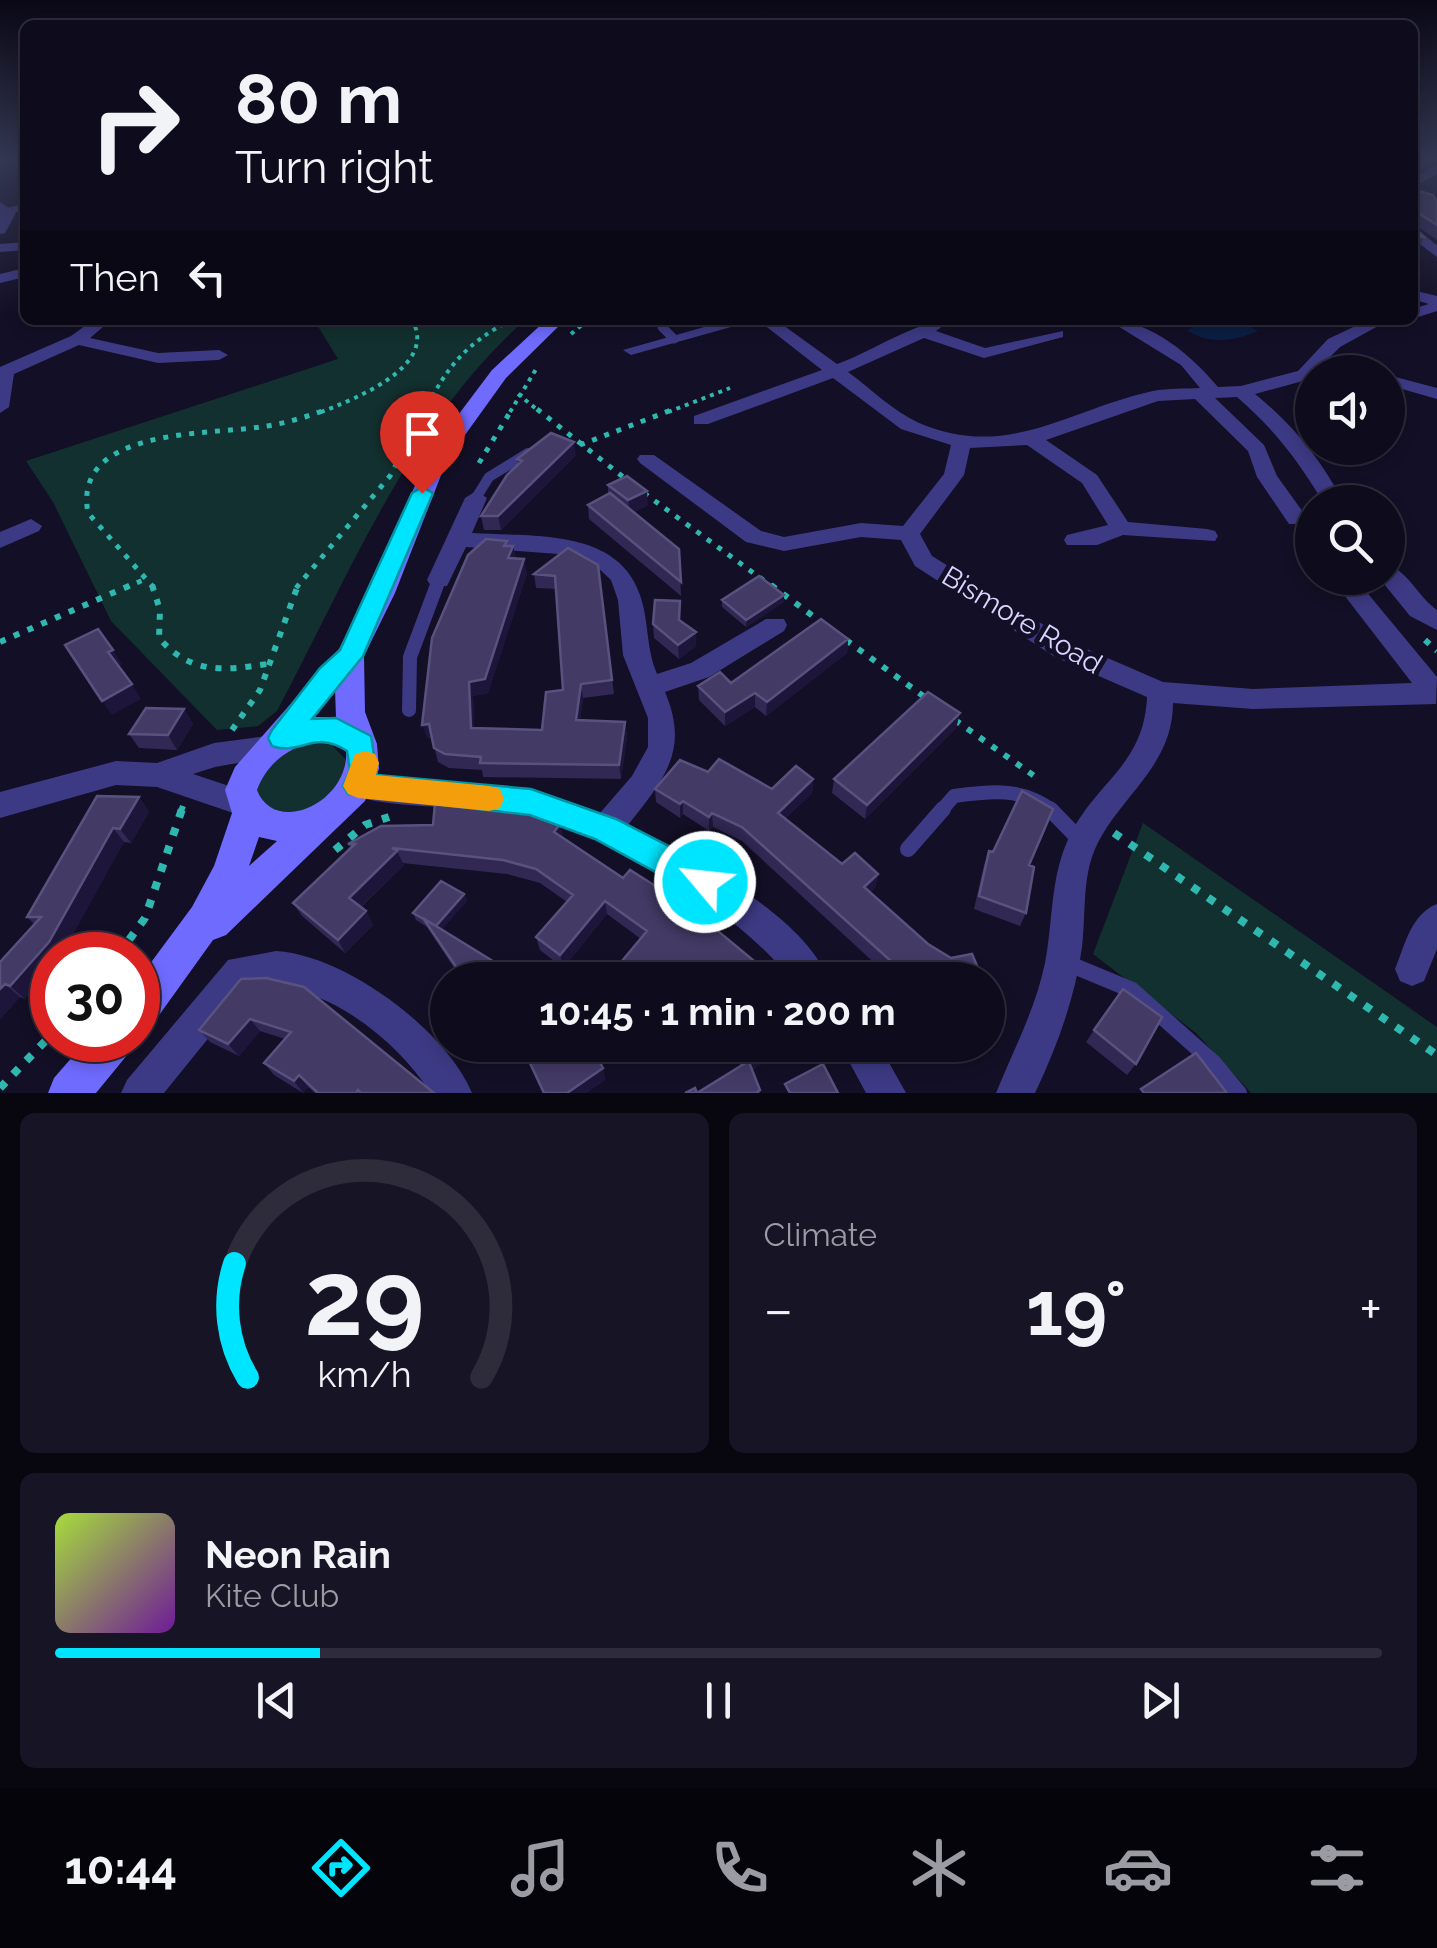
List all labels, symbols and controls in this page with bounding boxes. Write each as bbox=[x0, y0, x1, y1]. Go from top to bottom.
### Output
text: 80 m bbox=[235, 57, 402, 139]
icon: right bbox=[70, 60, 200, 190]
text: Turn right bbox=[235, 141, 433, 194]
icon: left bbox=[180, 250, 235, 305]
text: Then bbox=[70, 255, 160, 300]
map controls bbox=[1295, 355, 1405, 595]
button: sound bbox=[1295, 355, 1405, 465]
pin bbox=[380, 391, 465, 494]
icon: arrive bbox=[395, 406, 450, 461]
button: search bbox=[1295, 485, 1405, 595]
street label: Bismore Road bbox=[936, 559, 1108, 681]
position arrow bbox=[653, 830, 757, 934]
speed limit sign: 30 bbox=[30, 932, 160, 1062]
text: 10:45 · 1 min · 200 m bbox=[539, 989, 896, 1034]
text: Climate bbox=[764, 1216, 877, 1253]
text: 29 bbox=[304, 1237, 424, 1359]
text: 19° bbox=[1026, 1264, 1126, 1353]
text: − bbox=[764, 1277, 793, 1342]
text: + bbox=[1359, 1277, 1382, 1342]
text: km/h bbox=[317, 1353, 411, 1395]
text: Neon Rain bbox=[205, 1532, 391, 1577]
text: Kite Club bbox=[205, 1577, 339, 1614]
icon: previous bbox=[249, 1673, 304, 1728]
icon: pause bbox=[691, 1673, 746, 1728]
icon: next bbox=[1133, 1673, 1188, 1728]
icon: directions bbox=[306, 1833, 376, 1903]
icon: music bbox=[505, 1833, 575, 1903]
icon: phone bbox=[705, 1833, 775, 1903]
icon: climate bbox=[904, 1833, 974, 1903]
icon: car bbox=[1103, 1833, 1173, 1903]
icon: filters bbox=[1302, 1833, 1372, 1903]
text: 10:44 bbox=[65, 1842, 177, 1895]

